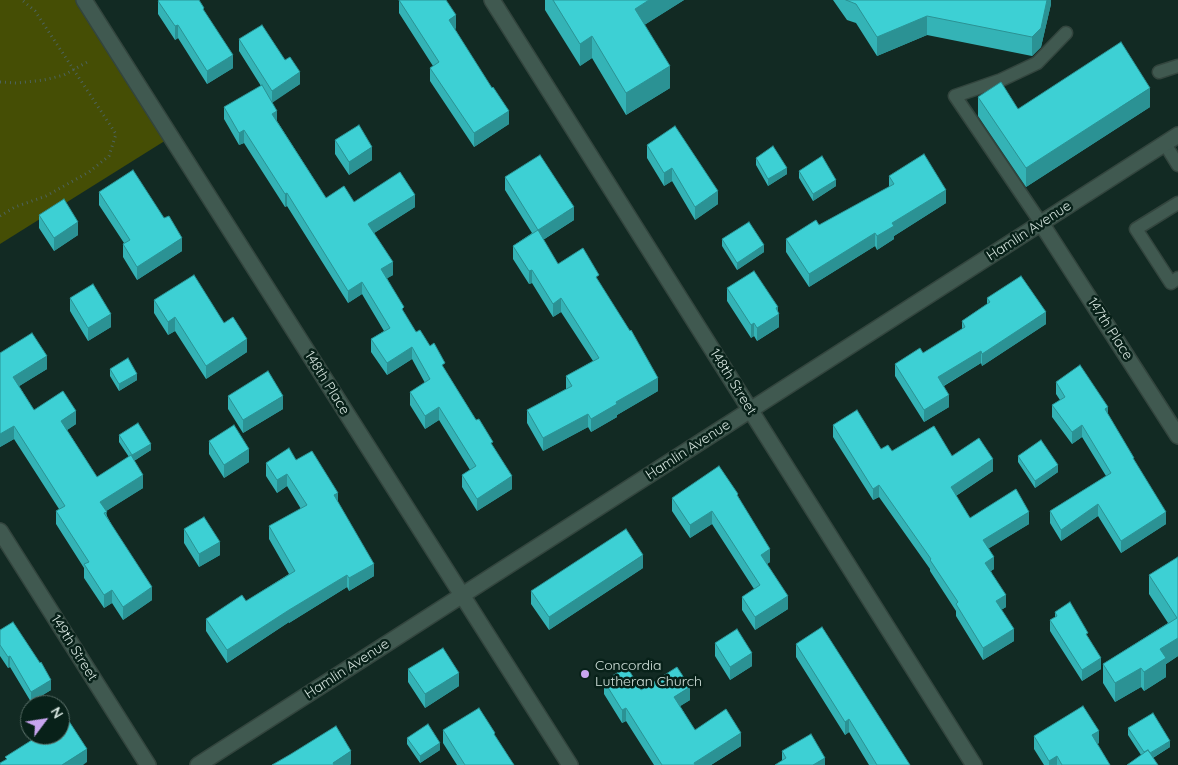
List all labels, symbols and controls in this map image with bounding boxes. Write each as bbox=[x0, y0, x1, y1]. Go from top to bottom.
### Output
street label: Hamlin Avenue bbox=[984, 197, 1074, 265]
street label: 147th Place bbox=[1084, 295, 1136, 363]
street label: 148th Street bbox=[706, 346, 760, 418]
street label: 148th Place bbox=[301, 348, 353, 418]
street label: Hamlin Avenue bbox=[643, 416, 733, 484]
street label: 149th Street bbox=[47, 612, 101, 684]
street label: Hamlin Avenue bbox=[302, 635, 392, 703]
place label: Concordia Lutheran Church bbox=[595, 658, 702, 690]
marker: Concordia Lutheran Church bbox=[579, 668, 591, 680]
north arrow bbox=[20, 695, 70, 745]
text: N bbox=[47, 704, 67, 722]

